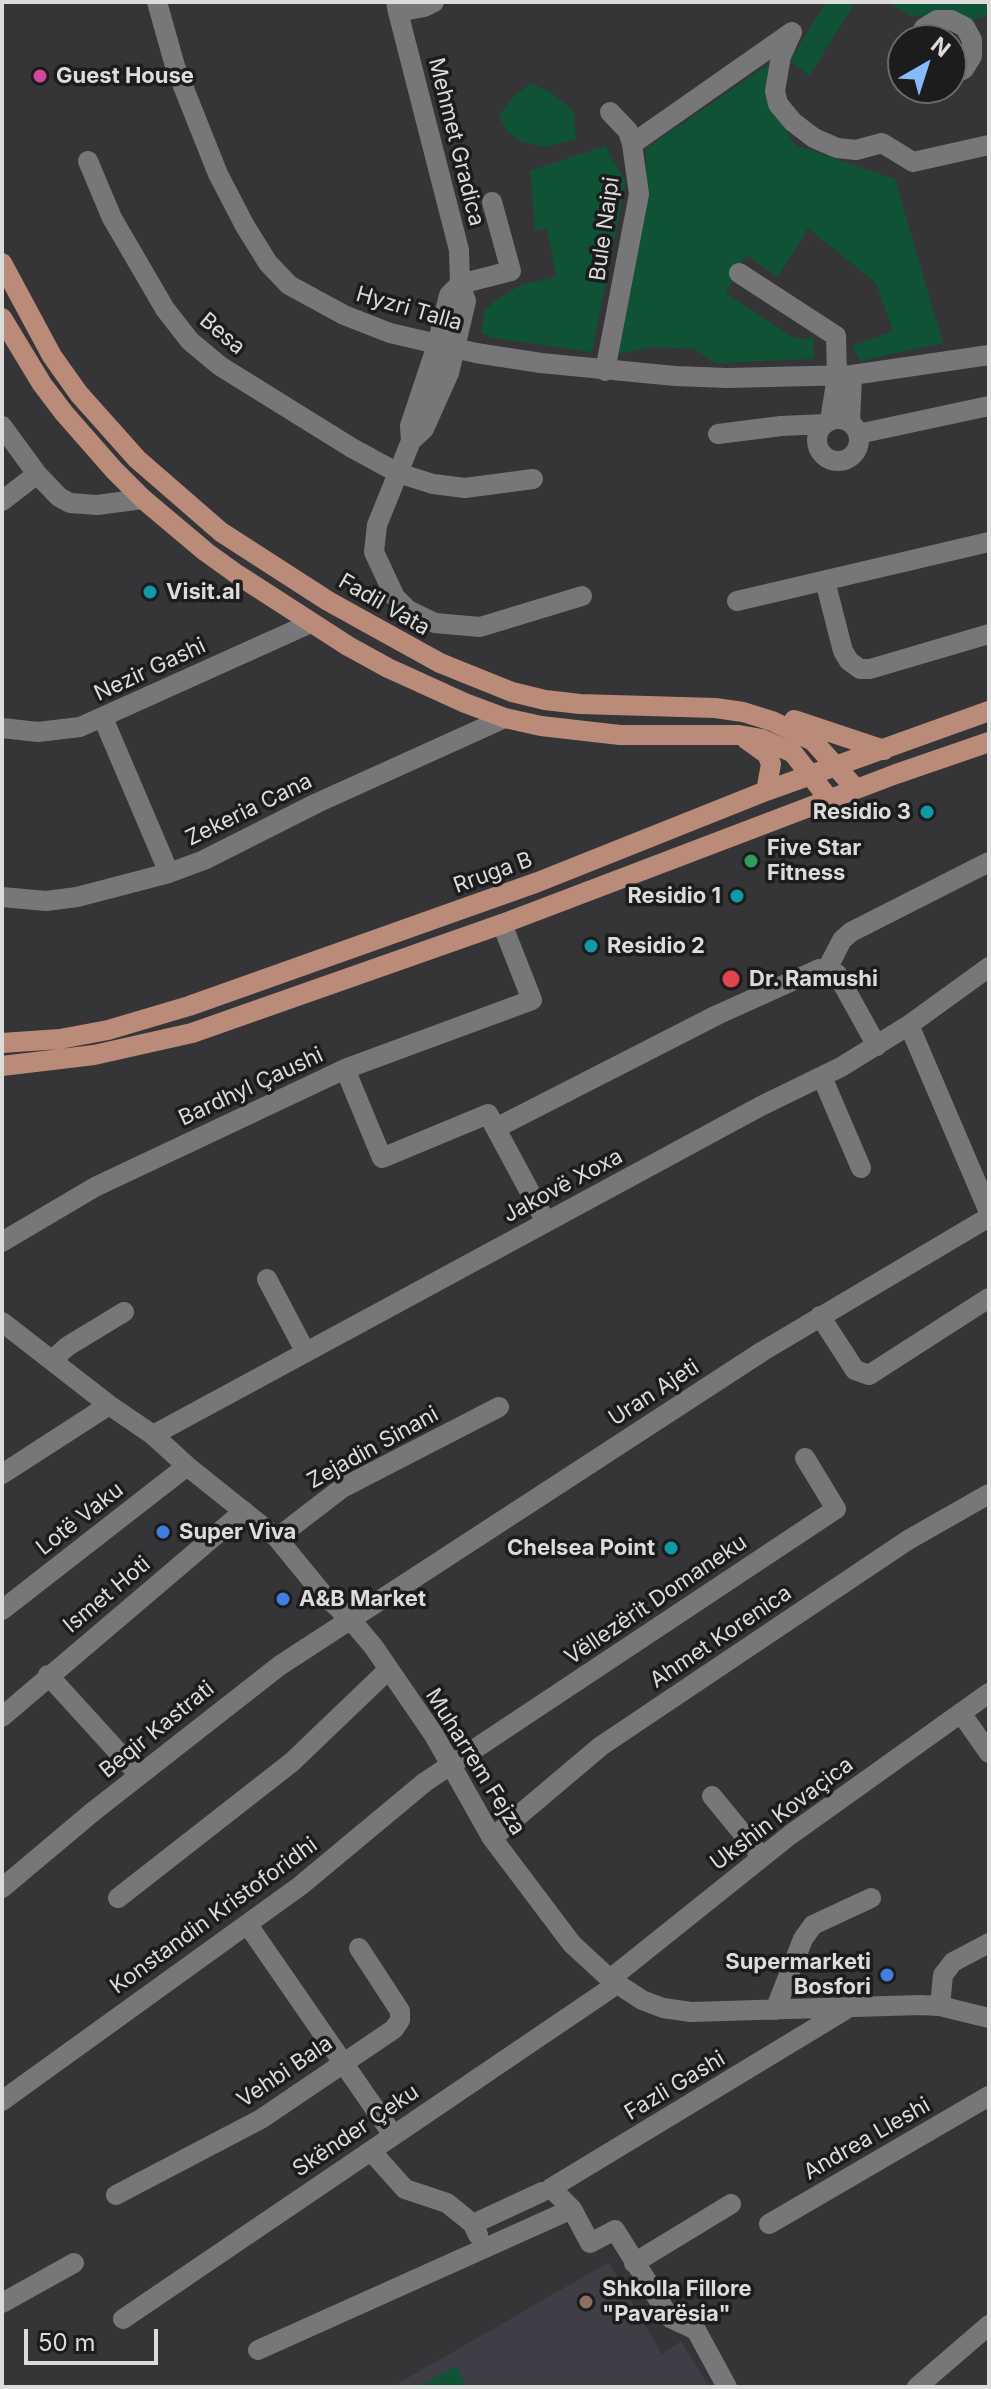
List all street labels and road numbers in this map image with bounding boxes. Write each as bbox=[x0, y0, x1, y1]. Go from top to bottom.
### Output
street label: Mehmet Gradica bbox=[422, 55, 490, 229]
street label: Bule Naipi bbox=[585, 175, 625, 283]
street label: Hyzri Talla bbox=[353, 281, 465, 337]
street label: Besa bbox=[194, 307, 250, 361]
street label: Fadil Vata bbox=[334, 568, 434, 642]
street label: Nezir Gashi bbox=[90, 633, 210, 707]
street label: Zekeria Cana bbox=[181, 768, 317, 852]
street label: Rruga B bbox=[450, 847, 536, 899]
street label: Bardhyl Çaushi bbox=[175, 1042, 327, 1132]
street label: Jakovë Xoxa bbox=[499, 1143, 627, 1229]
street label: Uran Ajeti bbox=[604, 1354, 704, 1432]
street label: Zejadin Sinani bbox=[303, 1401, 443, 1495]
street label: Lotë Vaku bbox=[31, 1477, 129, 1561]
street label: Vëllezërit Domaneku bbox=[560, 1529, 752, 1671]
street label: Ismet Hoti bbox=[58, 1551, 156, 1639]
street label: Ahmet Korenica bbox=[645, 1580, 797, 1694]
street label: Beqir Kastrati bbox=[94, 1676, 220, 1784]
street label: Muharrem Fejza bbox=[419, 1684, 531, 1840]
street label: Ukshin Kovaçica bbox=[705, 1752, 859, 1876]
street label: Konstandin Kristoforidhi bbox=[105, 1832, 323, 2000]
street label: Vehbi Bala bbox=[232, 2030, 338, 2114]
street label: Fazli Gashi bbox=[620, 2046, 730, 2126]
street label: Skënder Çeku bbox=[288, 2079, 424, 2183]
street label: Andrea Lleshi bbox=[799, 2092, 935, 2186]

